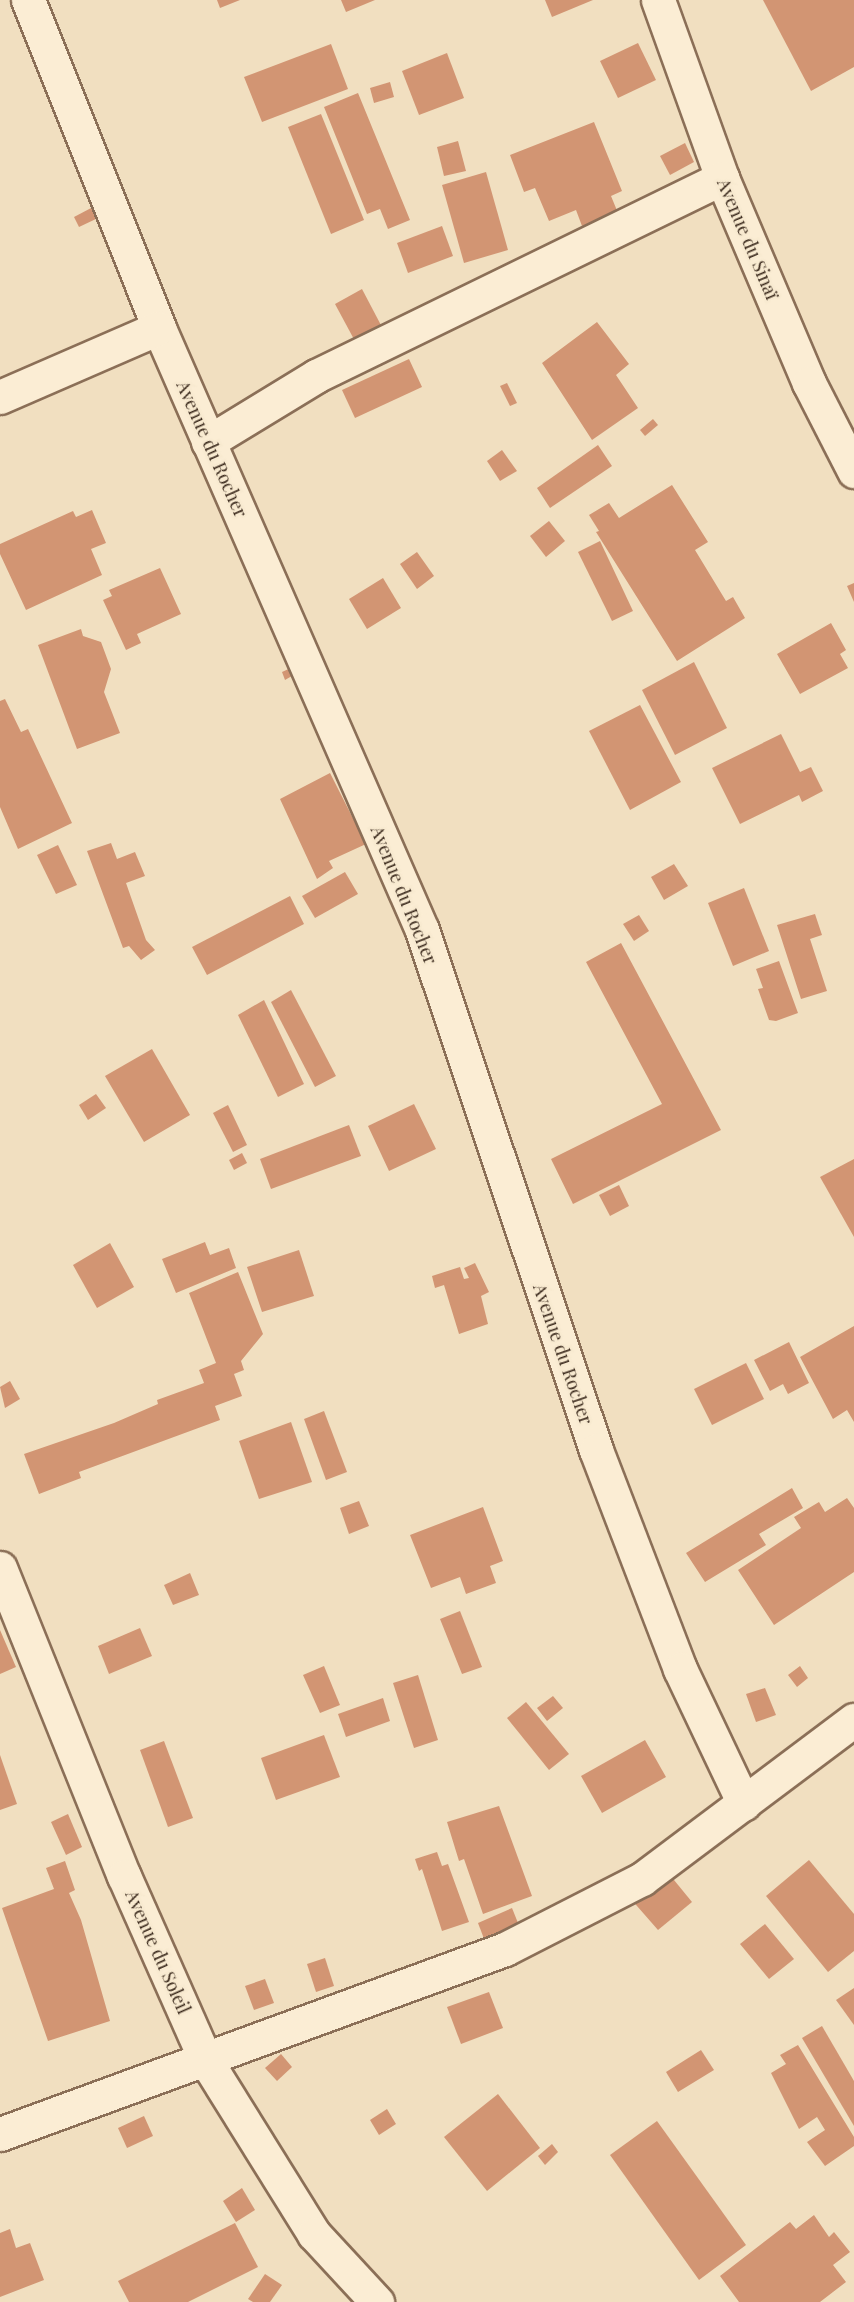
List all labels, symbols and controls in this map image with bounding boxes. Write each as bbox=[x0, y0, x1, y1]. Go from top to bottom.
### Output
street label: Avenue du Sinaï bbox=[713, 175, 783, 303]
street label: Avenue du Rocher bbox=[172, 377, 252, 521]
street label: Avenue du Rocher bbox=[366, 823, 442, 967]
street label: Avenue du Rocher bbox=[529, 1281, 597, 1427]
street label: Avenue du Soleil bbox=[121, 1887, 195, 2017]

